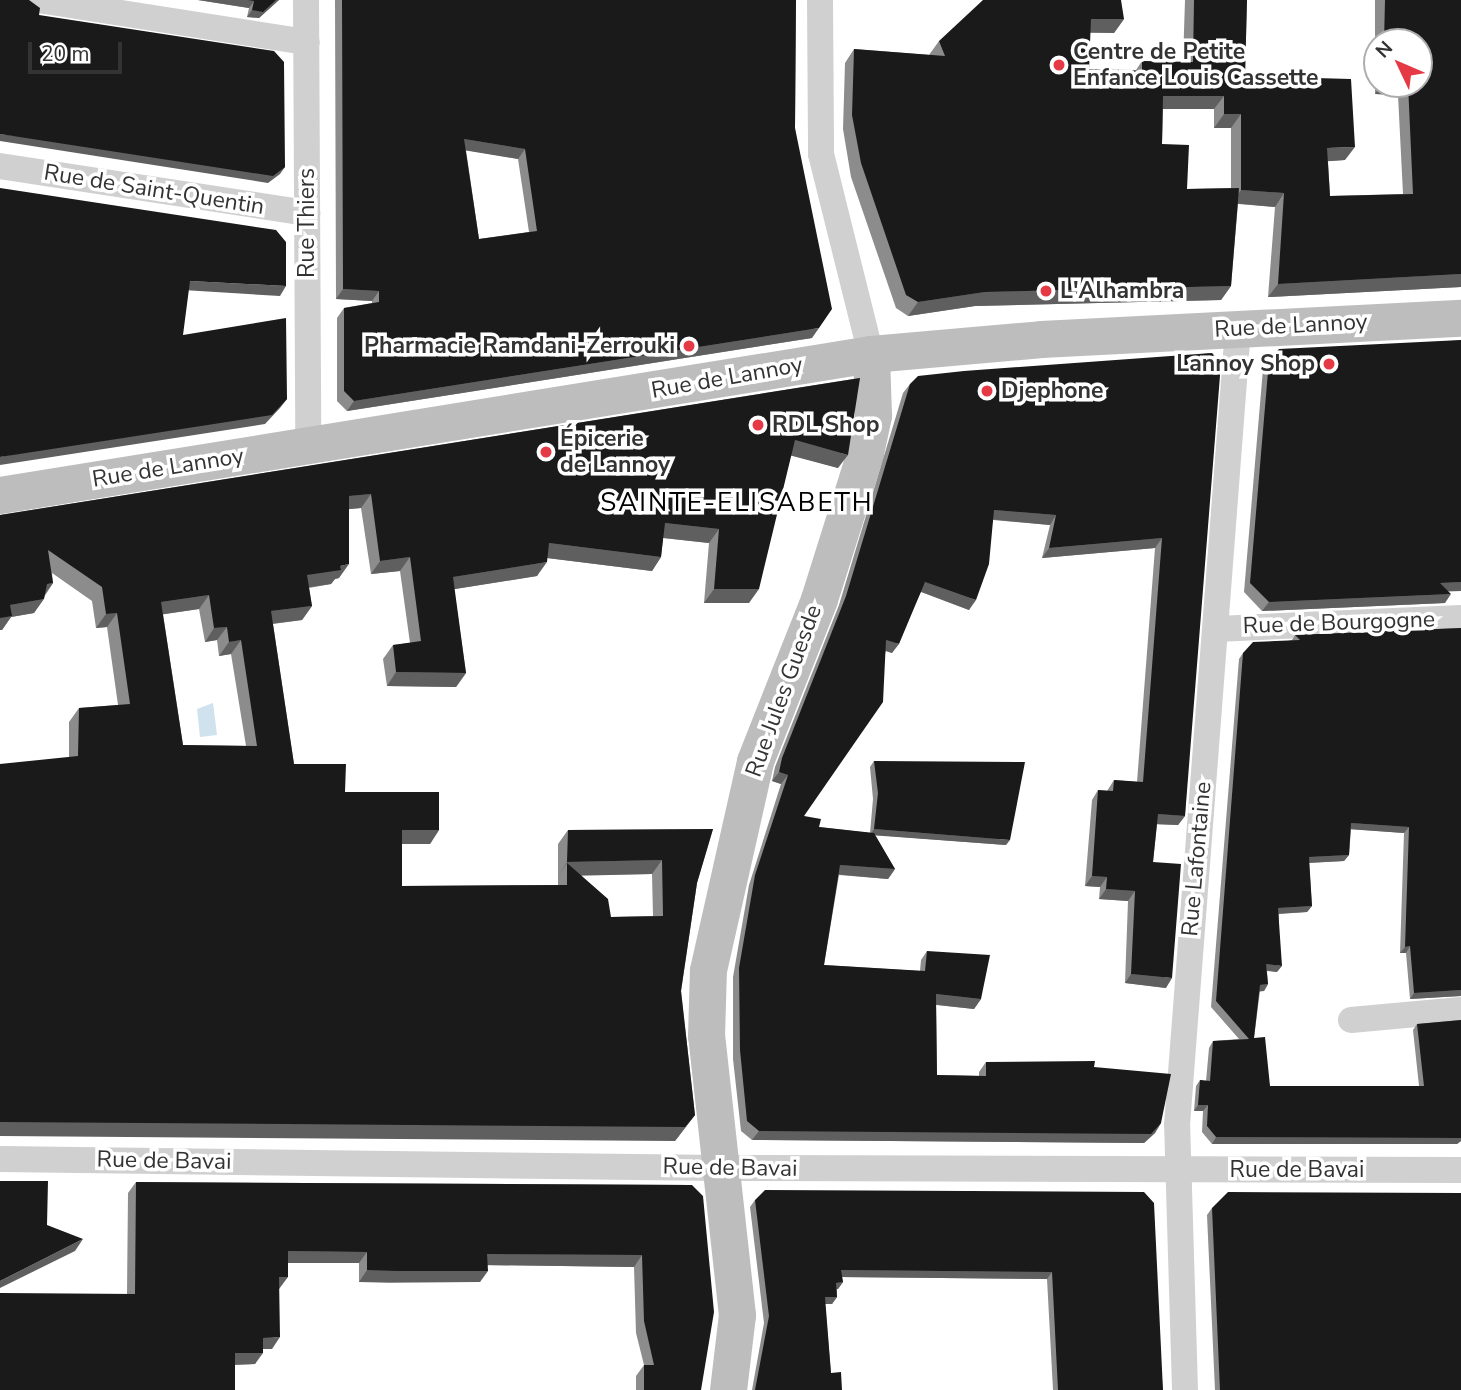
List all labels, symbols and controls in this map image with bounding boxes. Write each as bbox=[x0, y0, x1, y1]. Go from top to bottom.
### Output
scale bar bbox=[32, 28, 126, 72]
north arrow bbox=[1363, 28, 1433, 98]
text: N bbox=[1370, 36, 1399, 64]
place label: Centre de Petite Enfance Louis Cassette bbox=[1073, 38, 1318, 92]
text: 20 m bbox=[41, 40, 90, 68]
marker: Centre de Petite Enfance Louis Cassette bbox=[1051, 57, 1067, 73]
street label: Rue de Saint-Quentin bbox=[42, 159, 266, 221]
street label: Rue Thiers bbox=[293, 168, 321, 278]
place label: L'Alhambra bbox=[1060, 277, 1184, 305]
marker: L'Alhambra bbox=[1038, 283, 1054, 299]
street label: Rue de Lannoy bbox=[1214, 308, 1368, 344]
place label: Pharmacie Ramdani-Zerrouki bbox=[364, 332, 675, 360]
marker: Pharmacie Ramdani-Zerrouki bbox=[681, 338, 697, 354]
place label: Lannoy Shop bbox=[1176, 350, 1315, 378]
street label: Rue de Lannoy bbox=[649, 351, 805, 405]
marker: Lannoy Shop bbox=[1321, 356, 1337, 372]
place label: Djephone bbox=[1001, 377, 1103, 405]
marker: Djephone bbox=[979, 383, 995, 399]
place label: RDL Shop bbox=[772, 411, 879, 439]
marker: RDL Shop bbox=[750, 417, 766, 433]
place label: Épicerie de Lannoy bbox=[560, 425, 670, 479]
street label: Rue de Lannoy bbox=[90, 442, 246, 494]
marker: Épicerie de Lannoy bbox=[538, 444, 554, 460]
district label: SAINTE-ELISABETH bbox=[602, 487, 872, 519]
street label: Rue Jules Guesde bbox=[740, 601, 828, 781]
street label: Rue de Bourgogne bbox=[1242, 606, 1436, 640]
street label: Rue Lafontaine bbox=[1176, 781, 1218, 937]
street label: Rue de Bavai bbox=[96, 1146, 232, 1176]
street label: Rue de Bavai bbox=[662, 1153, 798, 1183]
street label: Rue de Bavai bbox=[1230, 1156, 1364, 1184]

